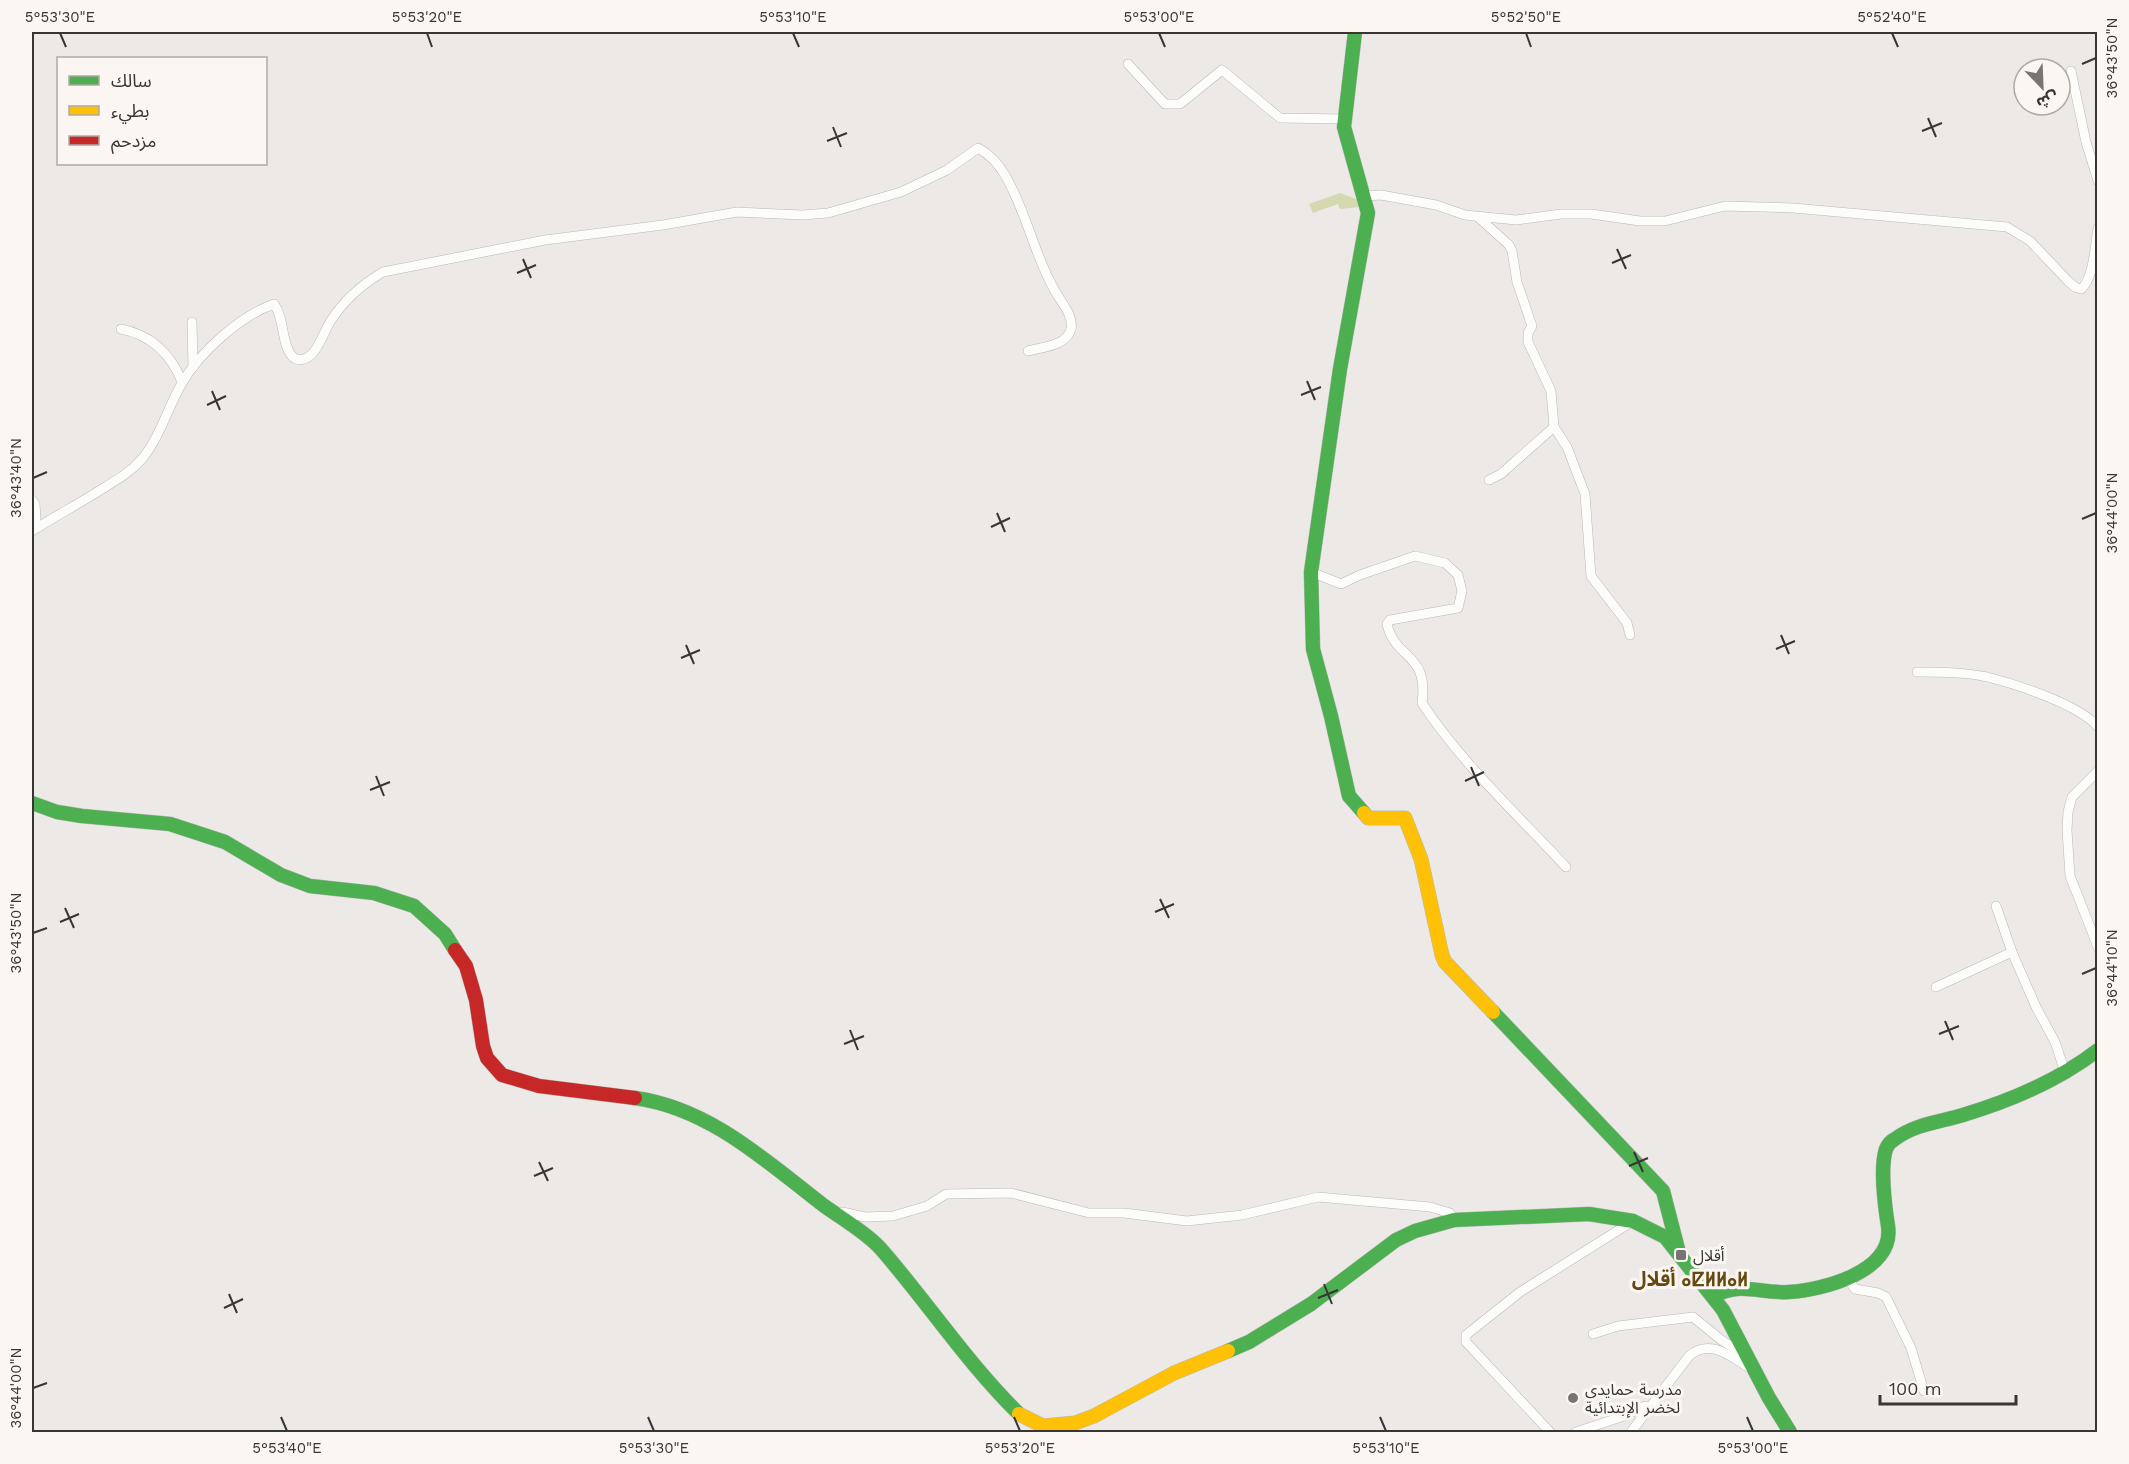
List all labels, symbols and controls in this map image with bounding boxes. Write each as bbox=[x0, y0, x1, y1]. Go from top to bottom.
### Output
text: 5°53'30"E bbox=[25, 8, 95, 26]
text: 5°53'20"E bbox=[392, 8, 462, 26]
text: 5°53'10"E bbox=[759, 8, 827, 26]
text: 5°53'00"E bbox=[1124, 8, 1194, 26]
text: 5°52'50"E bbox=[1491, 8, 1561, 26]
text: 5°52'40"E bbox=[1857, 8, 1927, 26]
text: 36°43'50"N bbox=[2103, 18, 2121, 98]
legend bbox=[57, 57, 267, 165]
north arrow bbox=[2012, 57, 2072, 117]
text: سالك bbox=[111, 70, 152, 91]
text: ش bbox=[2034, 87, 2061, 113]
text: بطيء bbox=[111, 100, 149, 124]
text: مزدحم bbox=[111, 130, 156, 154]
text: 36°43'40"N bbox=[7, 438, 25, 518]
text: 36°44'00"N bbox=[2103, 472, 2121, 554]
text: 36°43'50"N bbox=[7, 893, 25, 973]
text: 36°44'10"N bbox=[2103, 929, 2121, 1007]
place label: أقلال bbox=[1693, 1246, 1725, 1266]
marker: أقلال bbox=[1674, 1248, 1688, 1262]
district label: أقلال ⴰⵇⵍⵍⴰⵍ bbox=[1632, 1266, 1748, 1291]
text: 36°44'00"N bbox=[7, 1347, 25, 1429]
scale bar bbox=[1880, 1368, 2016, 1406]
text: 100 m bbox=[1889, 1378, 1942, 1399]
place label: مدرسة حمايدي لخضر الإبتدائية bbox=[1585, 1380, 1682, 1418]
marker: مدرسة حمايدي لخضر الإبتدائية bbox=[1566, 1391, 1580, 1405]
text: 5°53'40"E bbox=[252, 1439, 322, 1457]
text: 5°53'30"E bbox=[619, 1439, 689, 1457]
text: 5°53'20"E bbox=[985, 1439, 1055, 1457]
text: 5°53'10"E bbox=[1352, 1439, 1420, 1457]
text: 5°53'00"E bbox=[1718, 1439, 1788, 1457]

